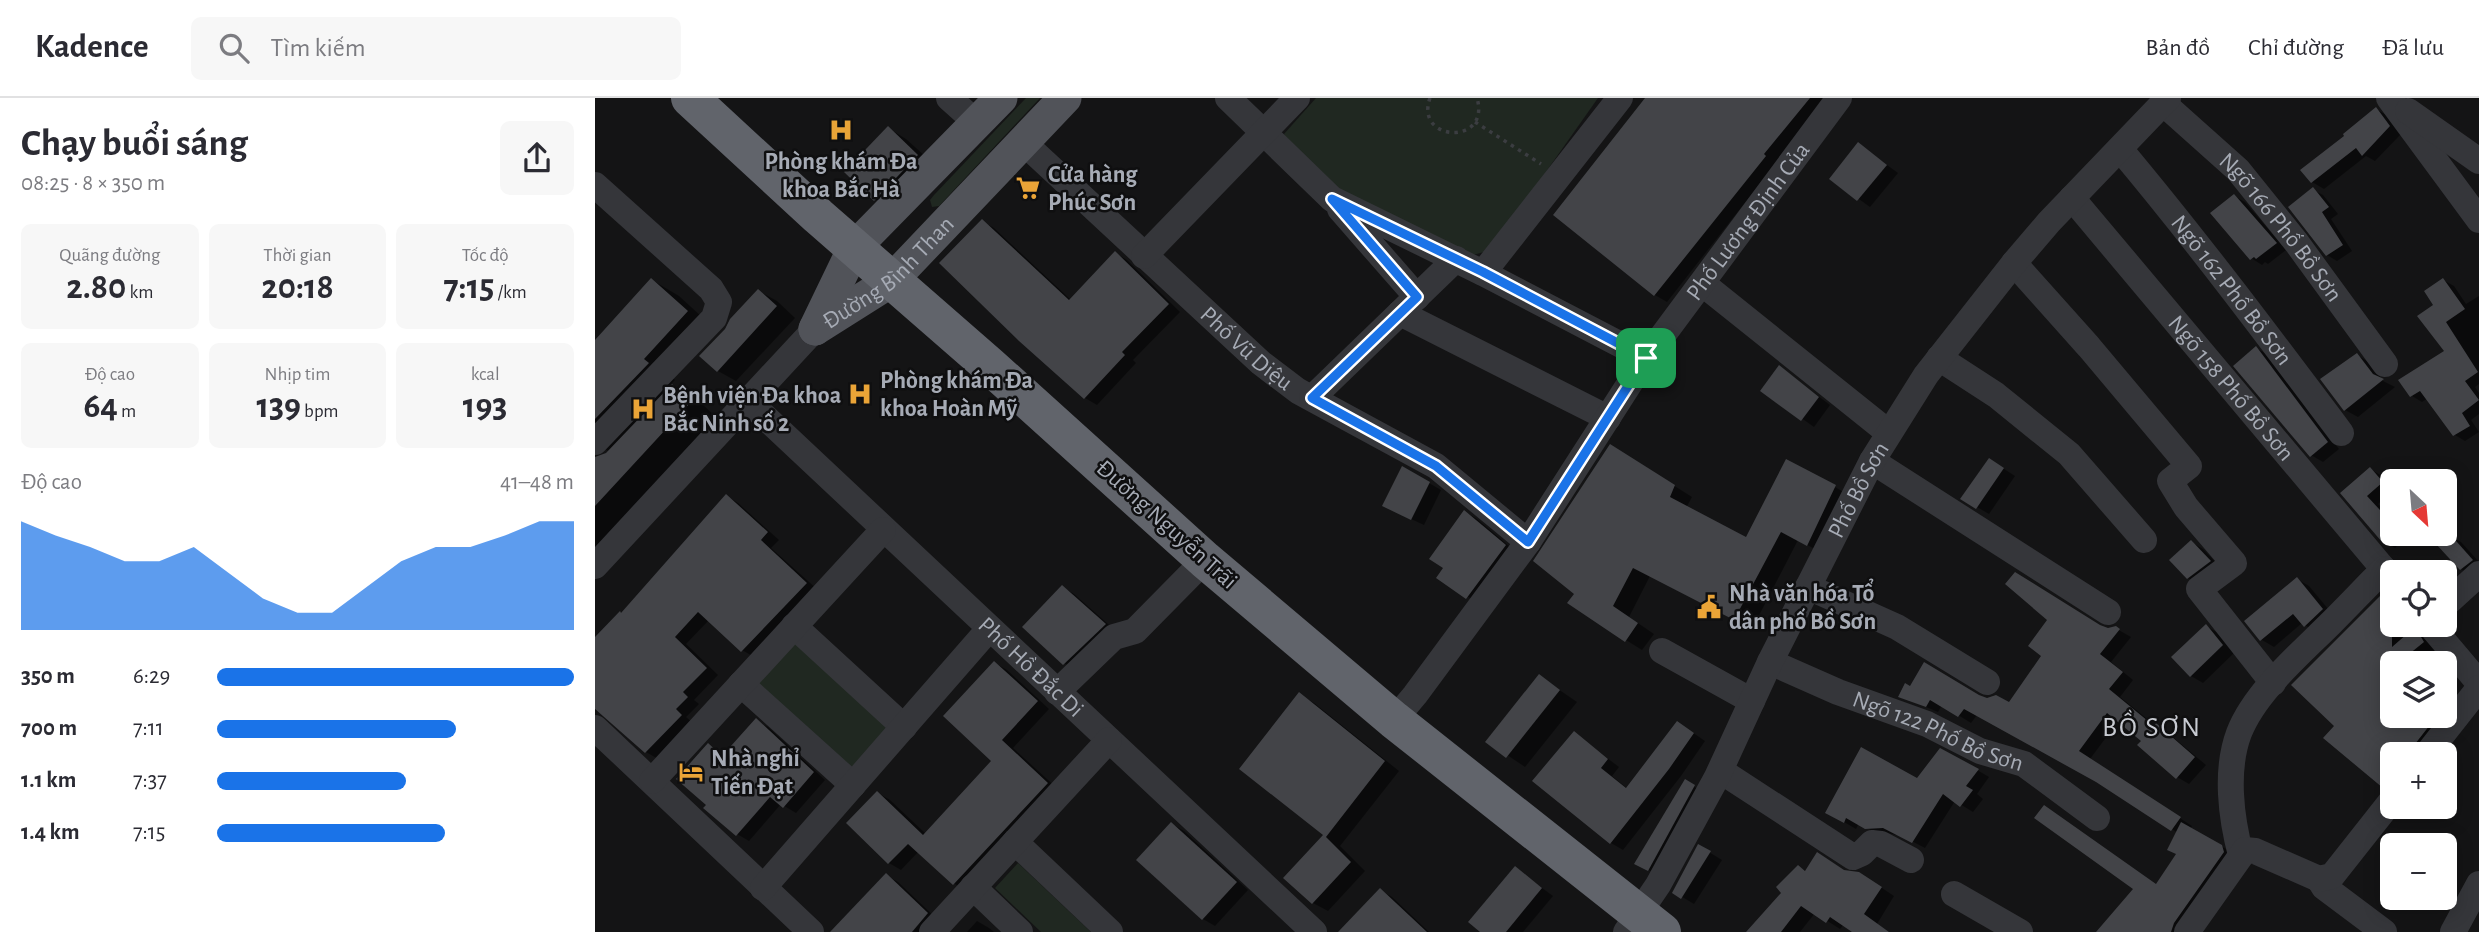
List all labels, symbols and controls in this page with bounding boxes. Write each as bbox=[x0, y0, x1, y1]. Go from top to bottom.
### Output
search box bbox=[191, 17, 681, 80]
icon: search bbox=[215, 29, 253, 67]
text: Kadence bbox=[35, 31, 149, 64]
text: Tìm kiếm bbox=[271, 35, 366, 61]
text: Bản đồ bbox=[2146, 36, 2210, 60]
text: Chỉ đường bbox=[2248, 36, 2344, 60]
text: Đã lưu bbox=[2382, 36, 2444, 60]
hospital icon: Phòng khám Đa khoa Bắc Hà bbox=[827, 116, 855, 144]
button: share bbox=[500, 121, 574, 195]
text: Chạy buổi sáng bbox=[21, 125, 248, 163]
street label: Phố Lương Định Của bbox=[1682, 138, 1815, 305]
street label: Ngõ 166 Phố Bồ Sơn bbox=[2214, 149, 2346, 307]
place label: Phòng khám Đa khoa Bắc Hà bbox=[765, 150, 917, 202]
place label: Cửa hàng Phúc Sơn bbox=[1048, 163, 1138, 215]
text: 08:25 · 8 × 350 m bbox=[21, 172, 165, 195]
supermarket icon: Cửa hàng Phúc Sơn bbox=[1014, 174, 1042, 202]
street label: Ngõ 162 Phố Bồ Sơn bbox=[2166, 211, 2296, 370]
street label: Đường Bình Than bbox=[819, 212, 959, 334]
text: Quãng đường bbox=[59, 246, 160, 265]
text: Thời gian bbox=[263, 246, 332, 265]
text: Tốc độ bbox=[462, 246, 509, 265]
text: 2.80 bbox=[66, 270, 126, 305]
text: 20:18 bbox=[261, 270, 334, 305]
text: 7:15 bbox=[444, 270, 494, 305]
text: km bbox=[126, 283, 153, 302]
text: /km bbox=[494, 283, 527, 302]
street label: Phố Vũ Diệu bbox=[1195, 302, 1297, 395]
street label: Ngõ 158 Phố Bồ Sơn bbox=[2163, 311, 2298, 466]
pin bbox=[1616, 328, 1676, 388]
icon: arrive bbox=[1627, 339, 1665, 377]
text: Độ cao bbox=[85, 365, 135, 384]
text: Nhịp tim bbox=[264, 365, 331, 384]
text: kcal bbox=[471, 365, 500, 384]
place label: Phòng khám Đa khoa Hoàn Mỹ bbox=[880, 369, 1033, 421]
hospital icon: Phòng khám Đa khoa Hoàn Mỹ bbox=[846, 380, 874, 408]
place label: Bệnh viện Đa khoa Bắc Ninh số 2 bbox=[663, 384, 841, 436]
text: 64 bbox=[83, 389, 118, 424]
text: 139 bbox=[256, 389, 301, 424]
text: 193 bbox=[463, 389, 507, 424]
hospital icon: Bệnh viện Đa khoa Bắc Ninh số 2 bbox=[629, 395, 657, 423]
text: m bbox=[118, 402, 136, 421]
text: bpm bbox=[301, 402, 339, 421]
street label: Phố Bồ Sơn bbox=[1824, 438, 1894, 542]
street label: Đường Nguyễn Trãi bbox=[1091, 455, 1242, 594]
north arrow bbox=[2380, 469, 2457, 546]
map controls bbox=[2380, 469, 2457, 910]
text: Độ cao bbox=[21, 471, 82, 494]
text: 41–48 m bbox=[500, 471, 574, 494]
button: locate bbox=[2380, 560, 2457, 637]
place label: Nhà văn hóa Tổ dân phố Bồ Sơn bbox=[1729, 578, 1876, 634]
public building icon: Nhà văn hóa Tổ dân phố Bồ Sơn bbox=[1695, 593, 1723, 621]
street label: Phố Hồ Đắc Di bbox=[973, 613, 1088, 722]
button: layers bbox=[2380, 651, 2457, 728]
text: 350 m bbox=[21, 665, 75, 688]
text: 6:29 bbox=[133, 665, 170, 688]
street label: Ngõ 122 Phố Bồ Sơn bbox=[1849, 687, 2026, 776]
district label: BỒ SƠN bbox=[2102, 709, 2202, 742]
text: 700 m bbox=[21, 717, 77, 740]
text: 7:11 bbox=[133, 717, 164, 740]
button: + bbox=[2380, 742, 2457, 819]
place label: Nhà nghỉ Tiến Đạt bbox=[711, 747, 800, 799]
hotel icon: Nhà nghỉ Tiến Đạt bbox=[677, 758, 705, 786]
text: 1.1 km bbox=[21, 769, 76, 792]
text: 7:37 bbox=[133, 769, 167, 792]
text: 1.4 km bbox=[21, 821, 80, 844]
text: 7:15 bbox=[133, 821, 165, 844]
button: − bbox=[2380, 833, 2457, 910]

